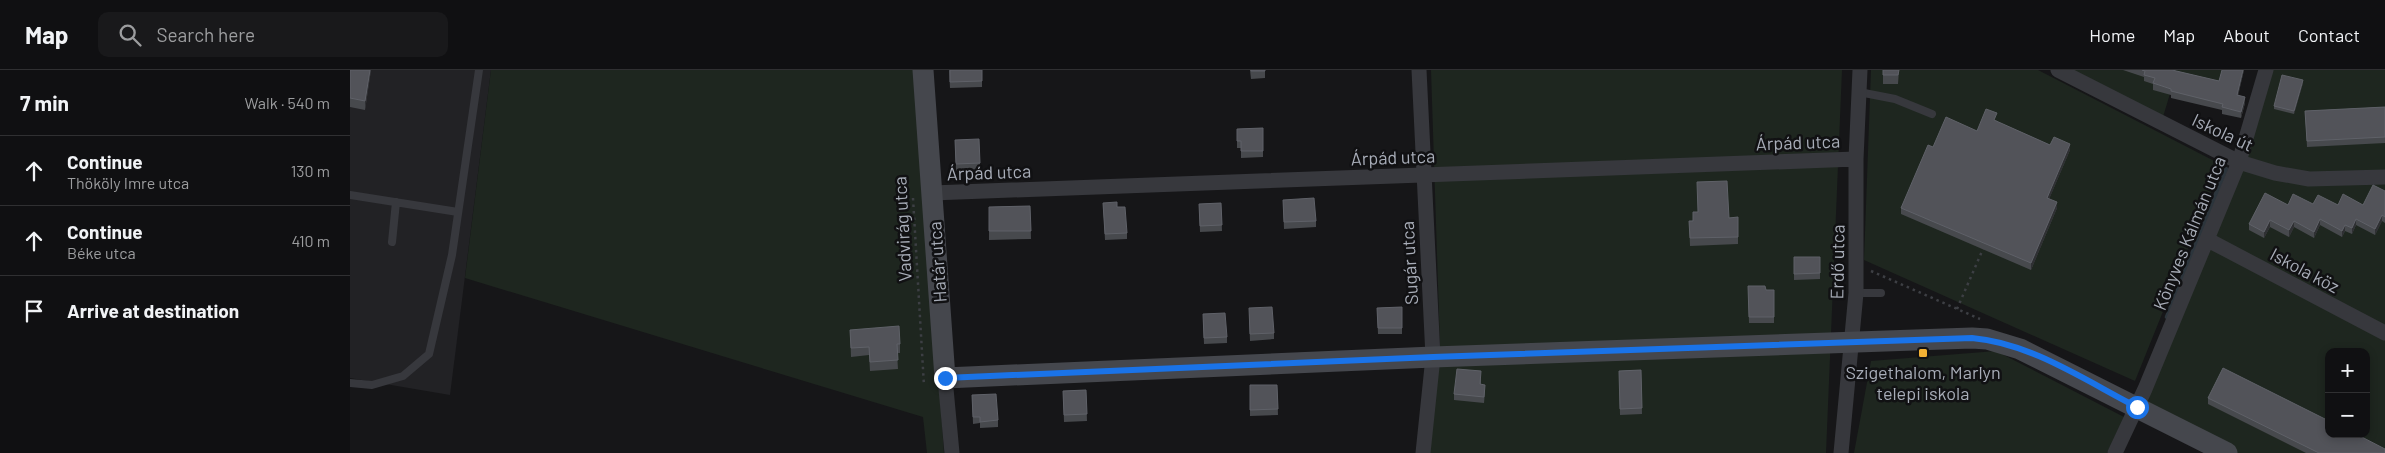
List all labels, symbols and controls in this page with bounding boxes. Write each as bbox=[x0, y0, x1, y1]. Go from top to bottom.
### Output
search box bbox=[98, 12, 448, 57]
text: Map bbox=[25, 20, 68, 49]
icon: search bbox=[116, 21, 144, 49]
text: Search here bbox=[156, 23, 255, 46]
text: Home bbox=[2089, 24, 2135, 46]
text: Map bbox=[2163, 24, 2195, 46]
text: About bbox=[2223, 24, 2270, 46]
text: Contact bbox=[2298, 24, 2360, 46]
text: 7 min bbox=[20, 90, 69, 115]
text: Walk · 540 m bbox=[245, 93, 330, 112]
street label: Iskola út bbox=[2189, 108, 2257, 156]
street label: Árpád utca bbox=[1755, 130, 1841, 154]
street label: Árpád utca bbox=[1350, 145, 1436, 169]
text: Continue bbox=[67, 150, 143, 173]
street label: Könyves Kálmán utca bbox=[2148, 153, 2230, 313]
icon: ahead bbox=[20, 157, 48, 185]
street label: Árpád utca bbox=[946, 160, 1032, 184]
text: 130 m bbox=[291, 161, 330, 180]
text: Thököly Imre utca bbox=[67, 173, 189, 192]
street label: Vadvirág utca bbox=[888, 176, 916, 282]
text: Continue bbox=[67, 220, 143, 243]
street label: Határ utca bbox=[923, 221, 951, 303]
street label: Sugár utca bbox=[1396, 221, 1422, 305]
street label: Erdő utca bbox=[1825, 224, 1849, 300]
icon: ahead bbox=[20, 227, 48, 255]
text: 410 m bbox=[292, 231, 330, 250]
text: Béke utca bbox=[67, 243, 136, 262]
street label: Iskola köz bbox=[2267, 243, 2343, 297]
icon: arrive bbox=[20, 297, 48, 325]
text: Arrive at destination bbox=[67, 299, 239, 322]
marker: Szigethalom, Marlyn telepi iskola bbox=[1917, 347, 1929, 359]
map controls bbox=[2325, 348, 2370, 438]
button: + bbox=[2325, 348, 2370, 393]
place label: Szigethalom, Marlyn telepi iskola bbox=[1845, 361, 2001, 404]
route end bbox=[934, 367, 957, 390]
button: − bbox=[2325, 393, 2370, 438]
route start bbox=[2126, 396, 2149, 419]

